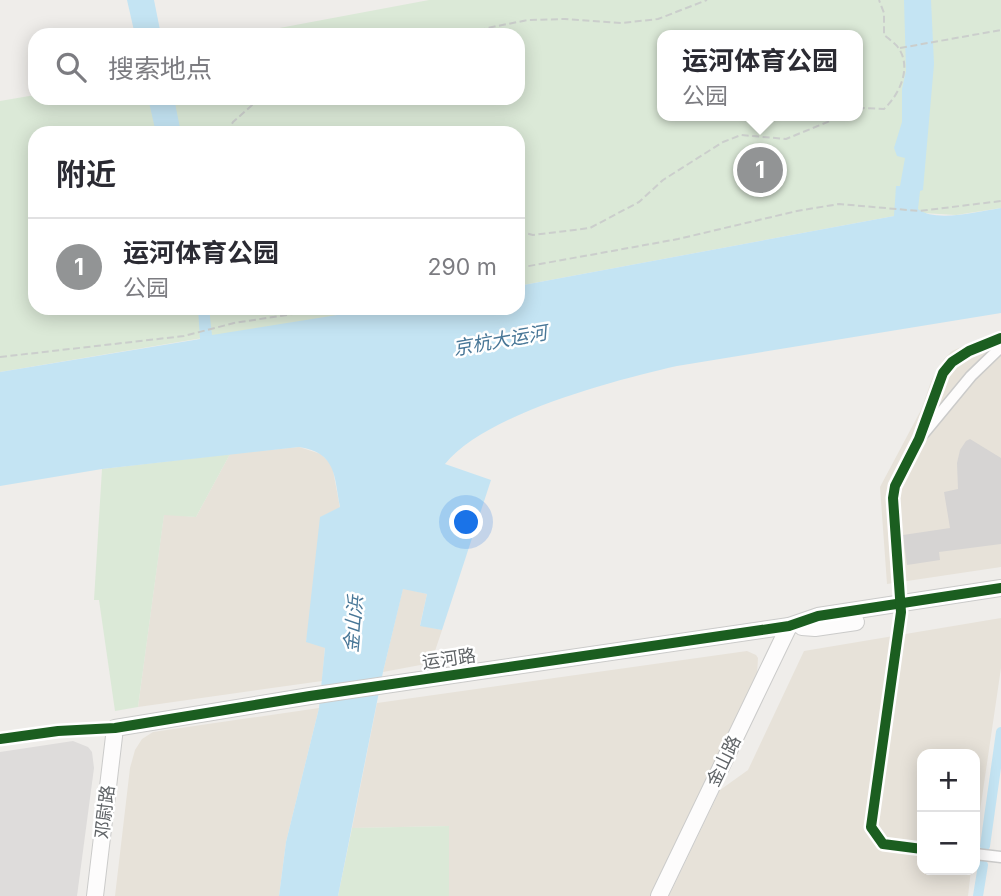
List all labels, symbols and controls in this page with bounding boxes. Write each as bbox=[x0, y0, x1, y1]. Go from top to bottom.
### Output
search box bbox=[28, 28, 525, 105]
popup bbox=[657, 30, 863, 121]
text: 运河体育公园 bbox=[682, 45, 838, 76]
icon: search bbox=[52, 48, 90, 86]
text: 搜索地点 bbox=[108, 53, 212, 84]
text: 公园 bbox=[682, 82, 728, 110]
pin: 1 bbox=[737, 144, 783, 196]
text: 附近 bbox=[56, 156, 116, 192]
text: 运河体育公园 bbox=[123, 237, 279, 268]
text: 1 bbox=[74, 253, 84, 281]
text: 290 m bbox=[428, 253, 497, 281]
text: 公园 bbox=[123, 274, 169, 302]
water label: 京杭大运河 bbox=[451, 320, 553, 360]
your location bbox=[449, 505, 483, 539]
water label: 金山浜 bbox=[340, 593, 368, 653]
street label: 运河路 bbox=[421, 644, 477, 673]
street label: 金山路 bbox=[702, 732, 745, 790]
map controls bbox=[917, 749, 980, 875]
button: + bbox=[917, 749, 980, 812]
street label: 邓尉路 bbox=[91, 784, 118, 840]
button: − bbox=[917, 812, 980, 875]

